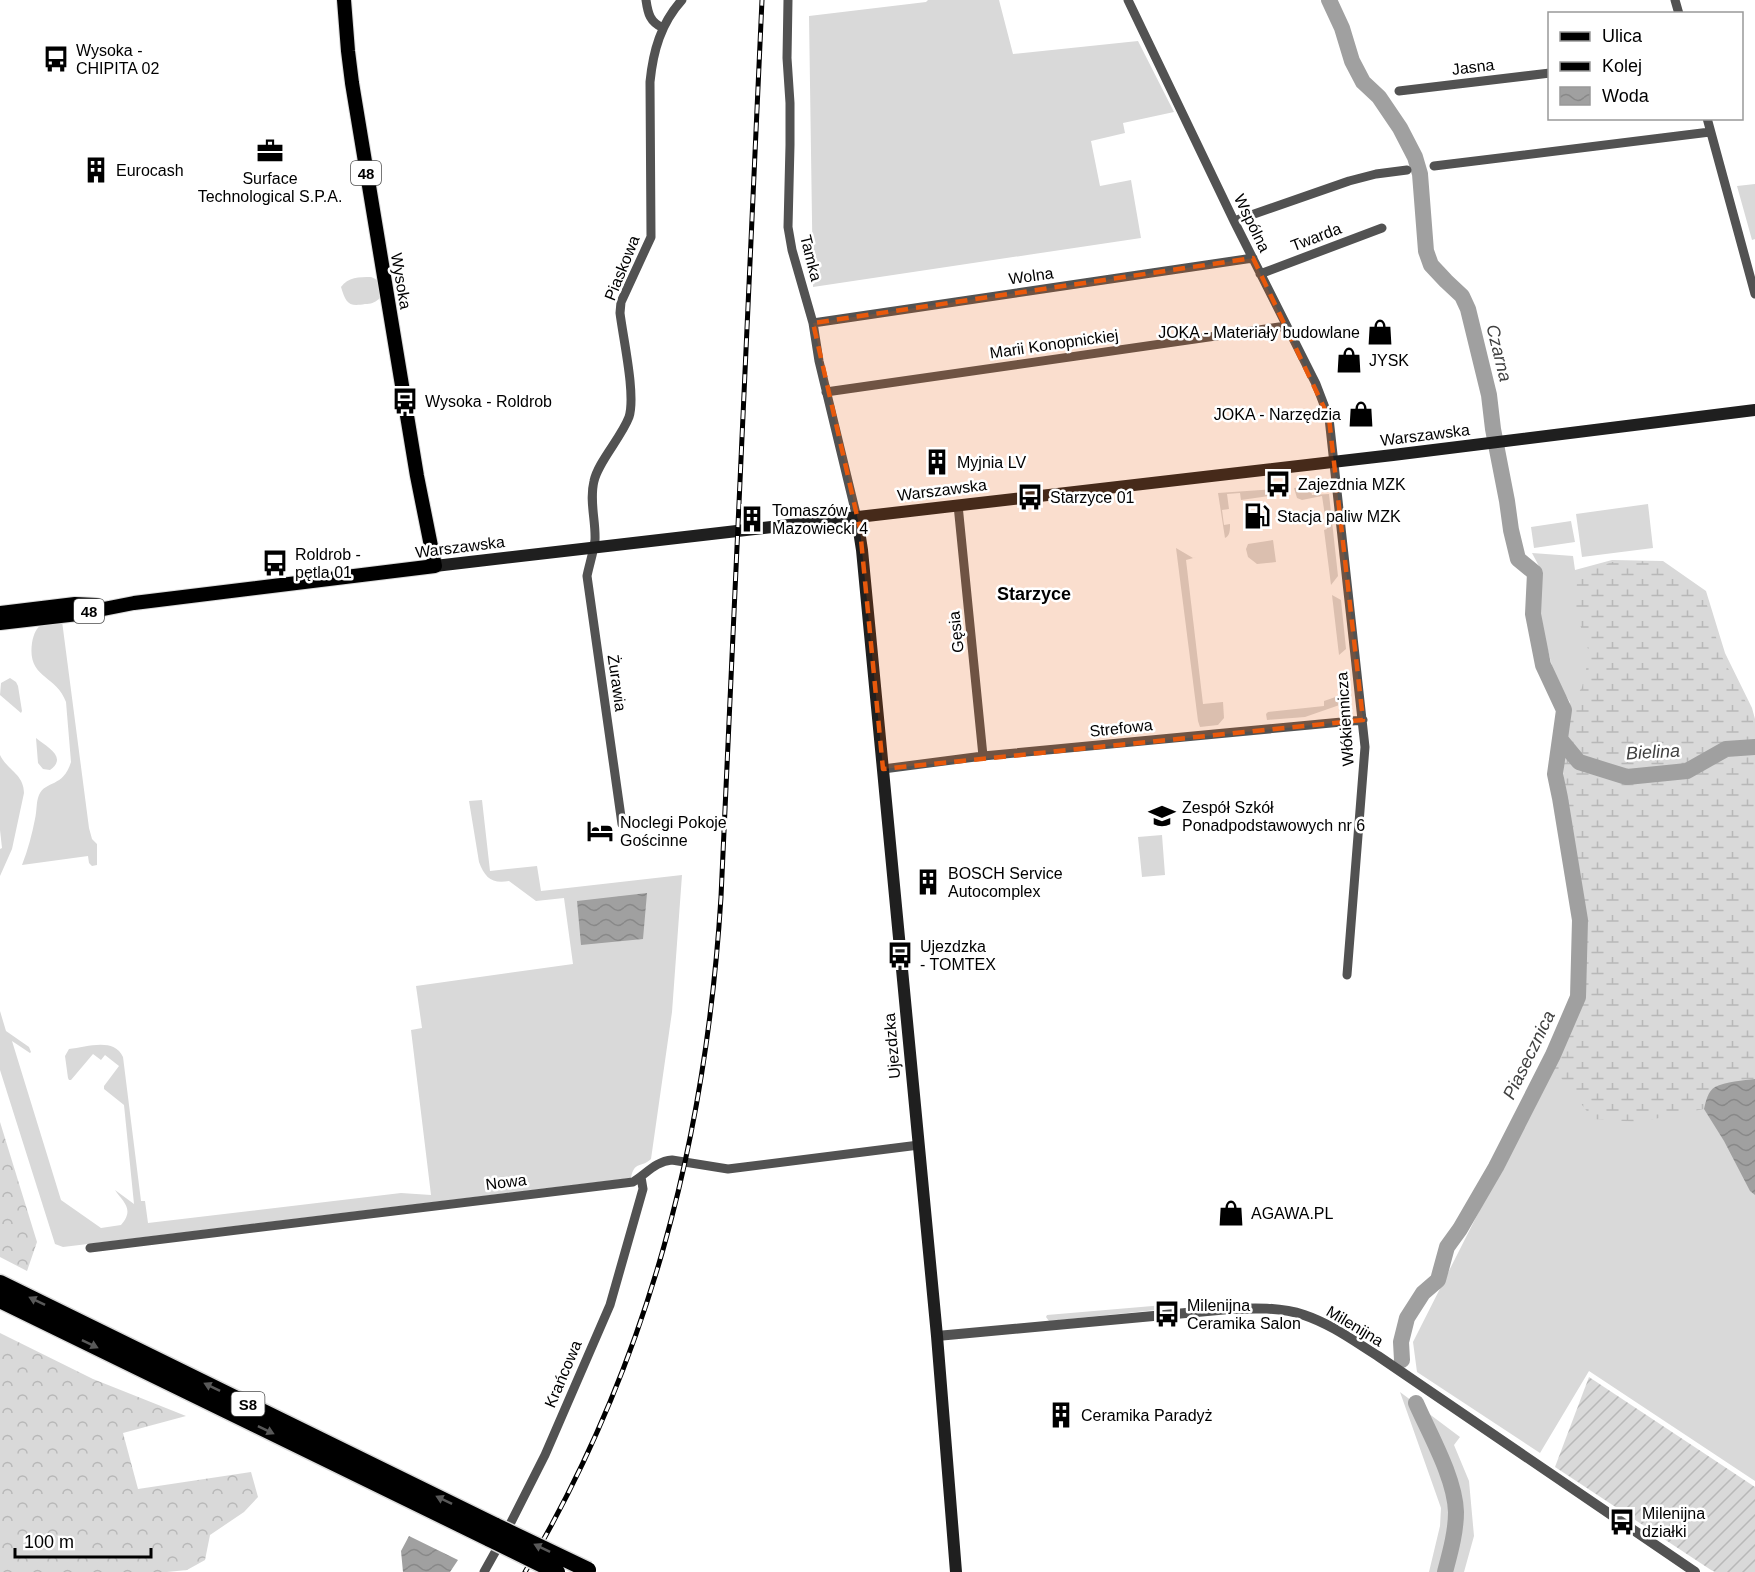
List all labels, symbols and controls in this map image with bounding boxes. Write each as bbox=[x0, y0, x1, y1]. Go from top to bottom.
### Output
legend bbox=[1548, 12, 1743, 120]
text: Ulica bbox=[1602, 26, 1643, 46]
place label: Wysoka - CHIPITA 02 bbox=[76, 42, 159, 77]
bus stop icon: Wysoka - CHIPITA 02 bbox=[41, 44, 71, 74]
street label: Jasna bbox=[1451, 56, 1495, 78]
text: Kolej bbox=[1602, 56, 1642, 76]
text: Woda bbox=[1602, 86, 1650, 106]
office icon: Surface Technological S.P.A. bbox=[255, 136, 285, 166]
building icon: Eurocash bbox=[81, 155, 111, 185]
road number: 48 bbox=[351, 161, 381, 185]
place label: Eurocash bbox=[116, 162, 184, 179]
place label: Surface Technological S.P.A. bbox=[198, 170, 342, 205]
street label: Wspólna bbox=[1231, 191, 1273, 255]
street label: Twarda bbox=[1288, 220, 1344, 254]
street label: Piaskowa bbox=[601, 233, 643, 303]
street label: Tamka bbox=[797, 233, 825, 283]
street label: Wysoka bbox=[388, 252, 414, 311]
street label: Wolna bbox=[1008, 264, 1055, 288]
shop icon: JOKA - Materiały budowlane bbox=[1365, 317, 1395, 347]
water label: Czarna bbox=[1482, 322, 1516, 384]
place label: JOKA - Materiały budowlane bbox=[1158, 324, 1360, 341]
street label: Marii Konopnickiej bbox=[989, 327, 1119, 361]
shop icon: JYSK bbox=[1334, 345, 1364, 375]
place label: JYSK bbox=[1369, 352, 1409, 369]
bus stop icon: Wysoka - Roldrob bbox=[390, 386, 420, 416]
place label: Wysoka - Roldrob bbox=[425, 393, 552, 410]
shop icon: JOKA - Narzędzia bbox=[1346, 399, 1376, 429]
place label: JOKA - Narzędzia bbox=[1214, 406, 1341, 423]
street label: Warszawska bbox=[1379, 421, 1471, 449]
building icon: Myjnia LV bbox=[922, 447, 952, 477]
place label: Myjnia LV bbox=[957, 454, 1026, 471]
bus stop icon: Zajezdnia MZK bbox=[1263, 469, 1293, 499]
street label: Warszawska bbox=[896, 476, 988, 504]
place label: Zajezdnia MZK bbox=[1298, 476, 1406, 493]
bus stop icon: Starzyce 01 bbox=[1015, 482, 1045, 512]
place label: Starzyce 01 bbox=[1050, 489, 1135, 506]
fuel station icon: Stacja paliw MZK bbox=[1242, 501, 1272, 531]
place label: Tomaszów Mazowiecki 4 bbox=[772, 502, 868, 537]
building icon: Tomaszów Mazowiecki 4 bbox=[737, 504, 767, 534]
place label: Stacja paliw MZK bbox=[1277, 508, 1401, 525]
street label: Warszawska bbox=[414, 533, 506, 561]
place label: Roldrob - pętla 01 bbox=[295, 546, 361, 581]
bus stop icon: Roldrob - pętla 01 bbox=[260, 548, 290, 578]
district label: Starzyce bbox=[997, 584, 1071, 604]
road number: 48 bbox=[74, 599, 104, 623]
street label: Gęsia bbox=[945, 610, 967, 654]
street label: Żurawia bbox=[605, 654, 630, 712]
street label: Włókiennicza bbox=[1333, 671, 1357, 767]
street label: Strefowa bbox=[1089, 716, 1153, 740]
water label: Bielina bbox=[1625, 741, 1681, 763]
place label: Zespół Szkół Ponadpodstawowych nr 6 bbox=[1182, 799, 1365, 834]
school or university icon: Zespół Szkół Ponadpodstawowych nr 6 bbox=[1147, 801, 1177, 831]
place label: Noclegi Pokoje Gościnne bbox=[620, 814, 727, 849]
hotel icon: Noclegi Pokoje Gościnne bbox=[585, 816, 615, 846]
place label: BOSCH Service Autocomplex bbox=[948, 865, 1063, 900]
building icon: BOSCH Service Autocomplex bbox=[913, 867, 943, 897]
place label: Ujezdzka - TOMTEX bbox=[920, 938, 996, 973]
bus stop icon: Ujezdzka - TOMTEX bbox=[885, 940, 915, 970]
water label: Piasecznica bbox=[1499, 1007, 1559, 1103]
street label: Ujezdzka bbox=[881, 1012, 903, 1080]
street label: Nowa bbox=[485, 1171, 527, 1193]
shop icon: AGAWA.PL bbox=[1216, 1198, 1246, 1228]
place label: AGAWA.PL bbox=[1251, 1205, 1333, 1222]
one-way arrow bbox=[28, 1296, 45, 1306]
place label: Milenijna Ceramika Salon bbox=[1187, 1297, 1301, 1332]
bus stop icon: Milenijna Ceramika Salon bbox=[1152, 1299, 1182, 1329]
street label: Milenijna bbox=[1324, 1302, 1387, 1350]
street label: Krańcowa bbox=[541, 1338, 585, 1410]
one-way arrow bbox=[82, 1339, 99, 1348]
one-way arrow bbox=[203, 1382, 220, 1391]
road number: S8 bbox=[232, 1392, 264, 1416]
building icon: Ceramika Paradyż bbox=[1046, 1400, 1076, 1430]
place label: Ceramika Paradyż bbox=[1081, 1407, 1213, 1424]
one-way arrow bbox=[257, 1424, 275, 1434]
one-way arrow bbox=[435, 1495, 452, 1505]
place label: Milenijna działki bbox=[1642, 1505, 1705, 1540]
bus stop icon: Milenijna działki bbox=[1607, 1507, 1637, 1537]
scale bar bbox=[15, 1521, 152, 1559]
text: 100 m bbox=[24, 1532, 74, 1552]
one-way arrow bbox=[534, 1543, 551, 1553]

